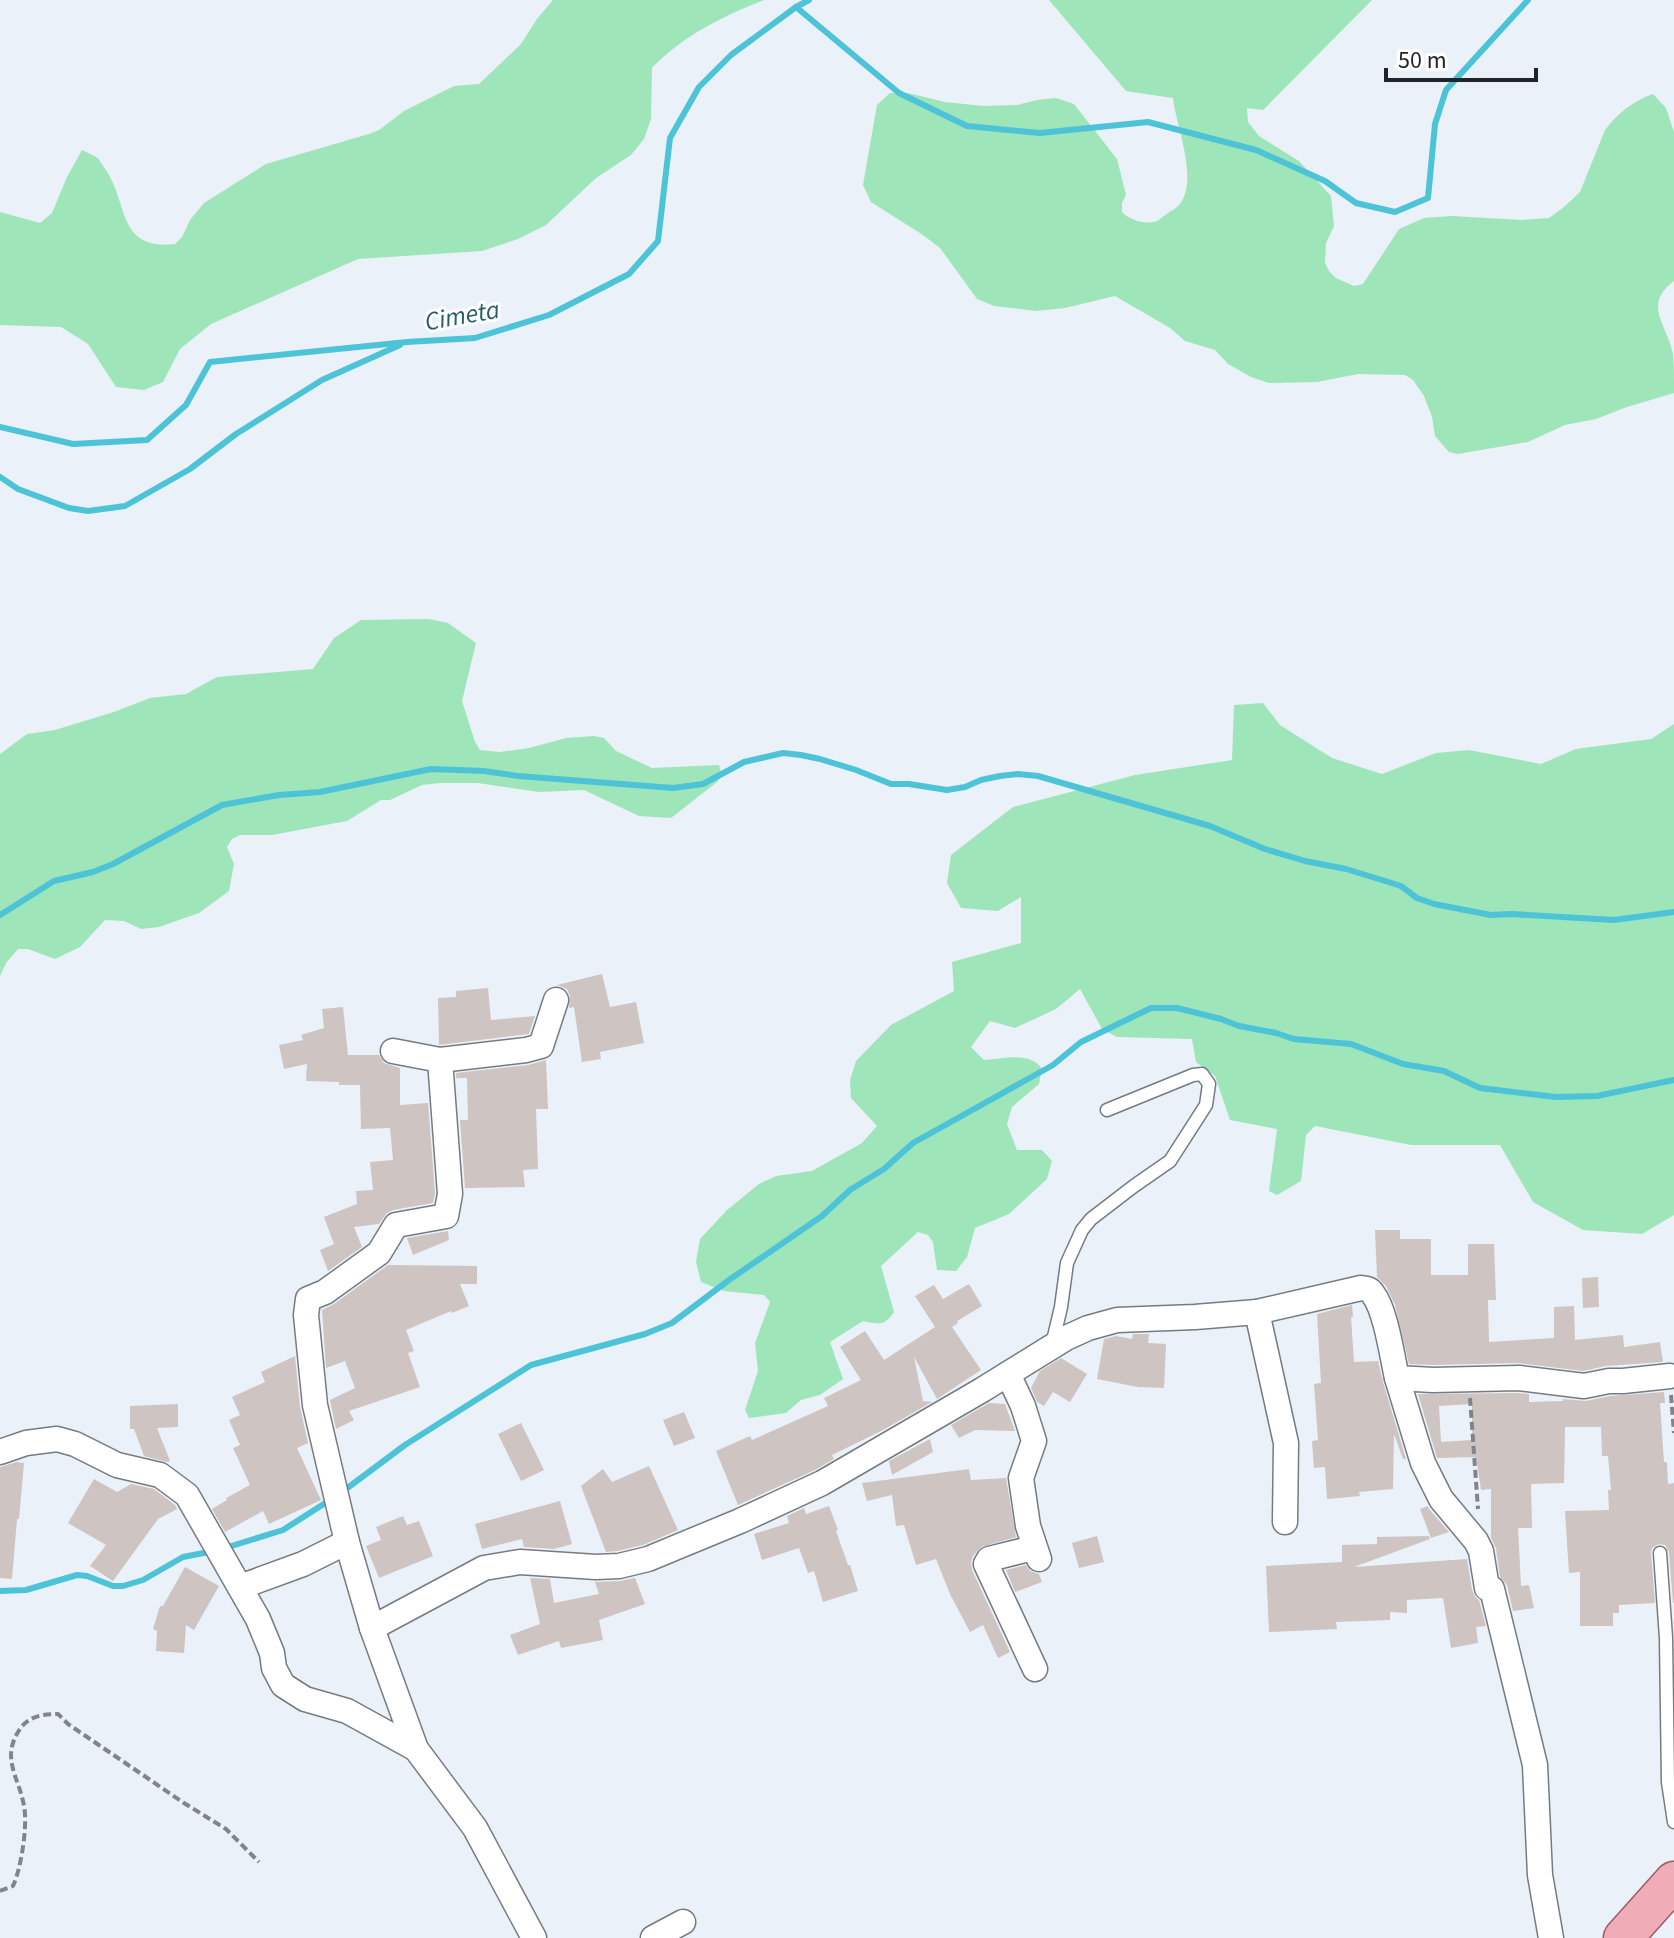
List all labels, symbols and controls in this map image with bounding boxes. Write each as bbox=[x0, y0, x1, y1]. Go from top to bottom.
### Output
scale bar bbox=[1386, 32, 1536, 82]
text: 50 m bbox=[1398, 43, 1447, 78]
water label: Cimeta bbox=[422, 291, 502, 340]

